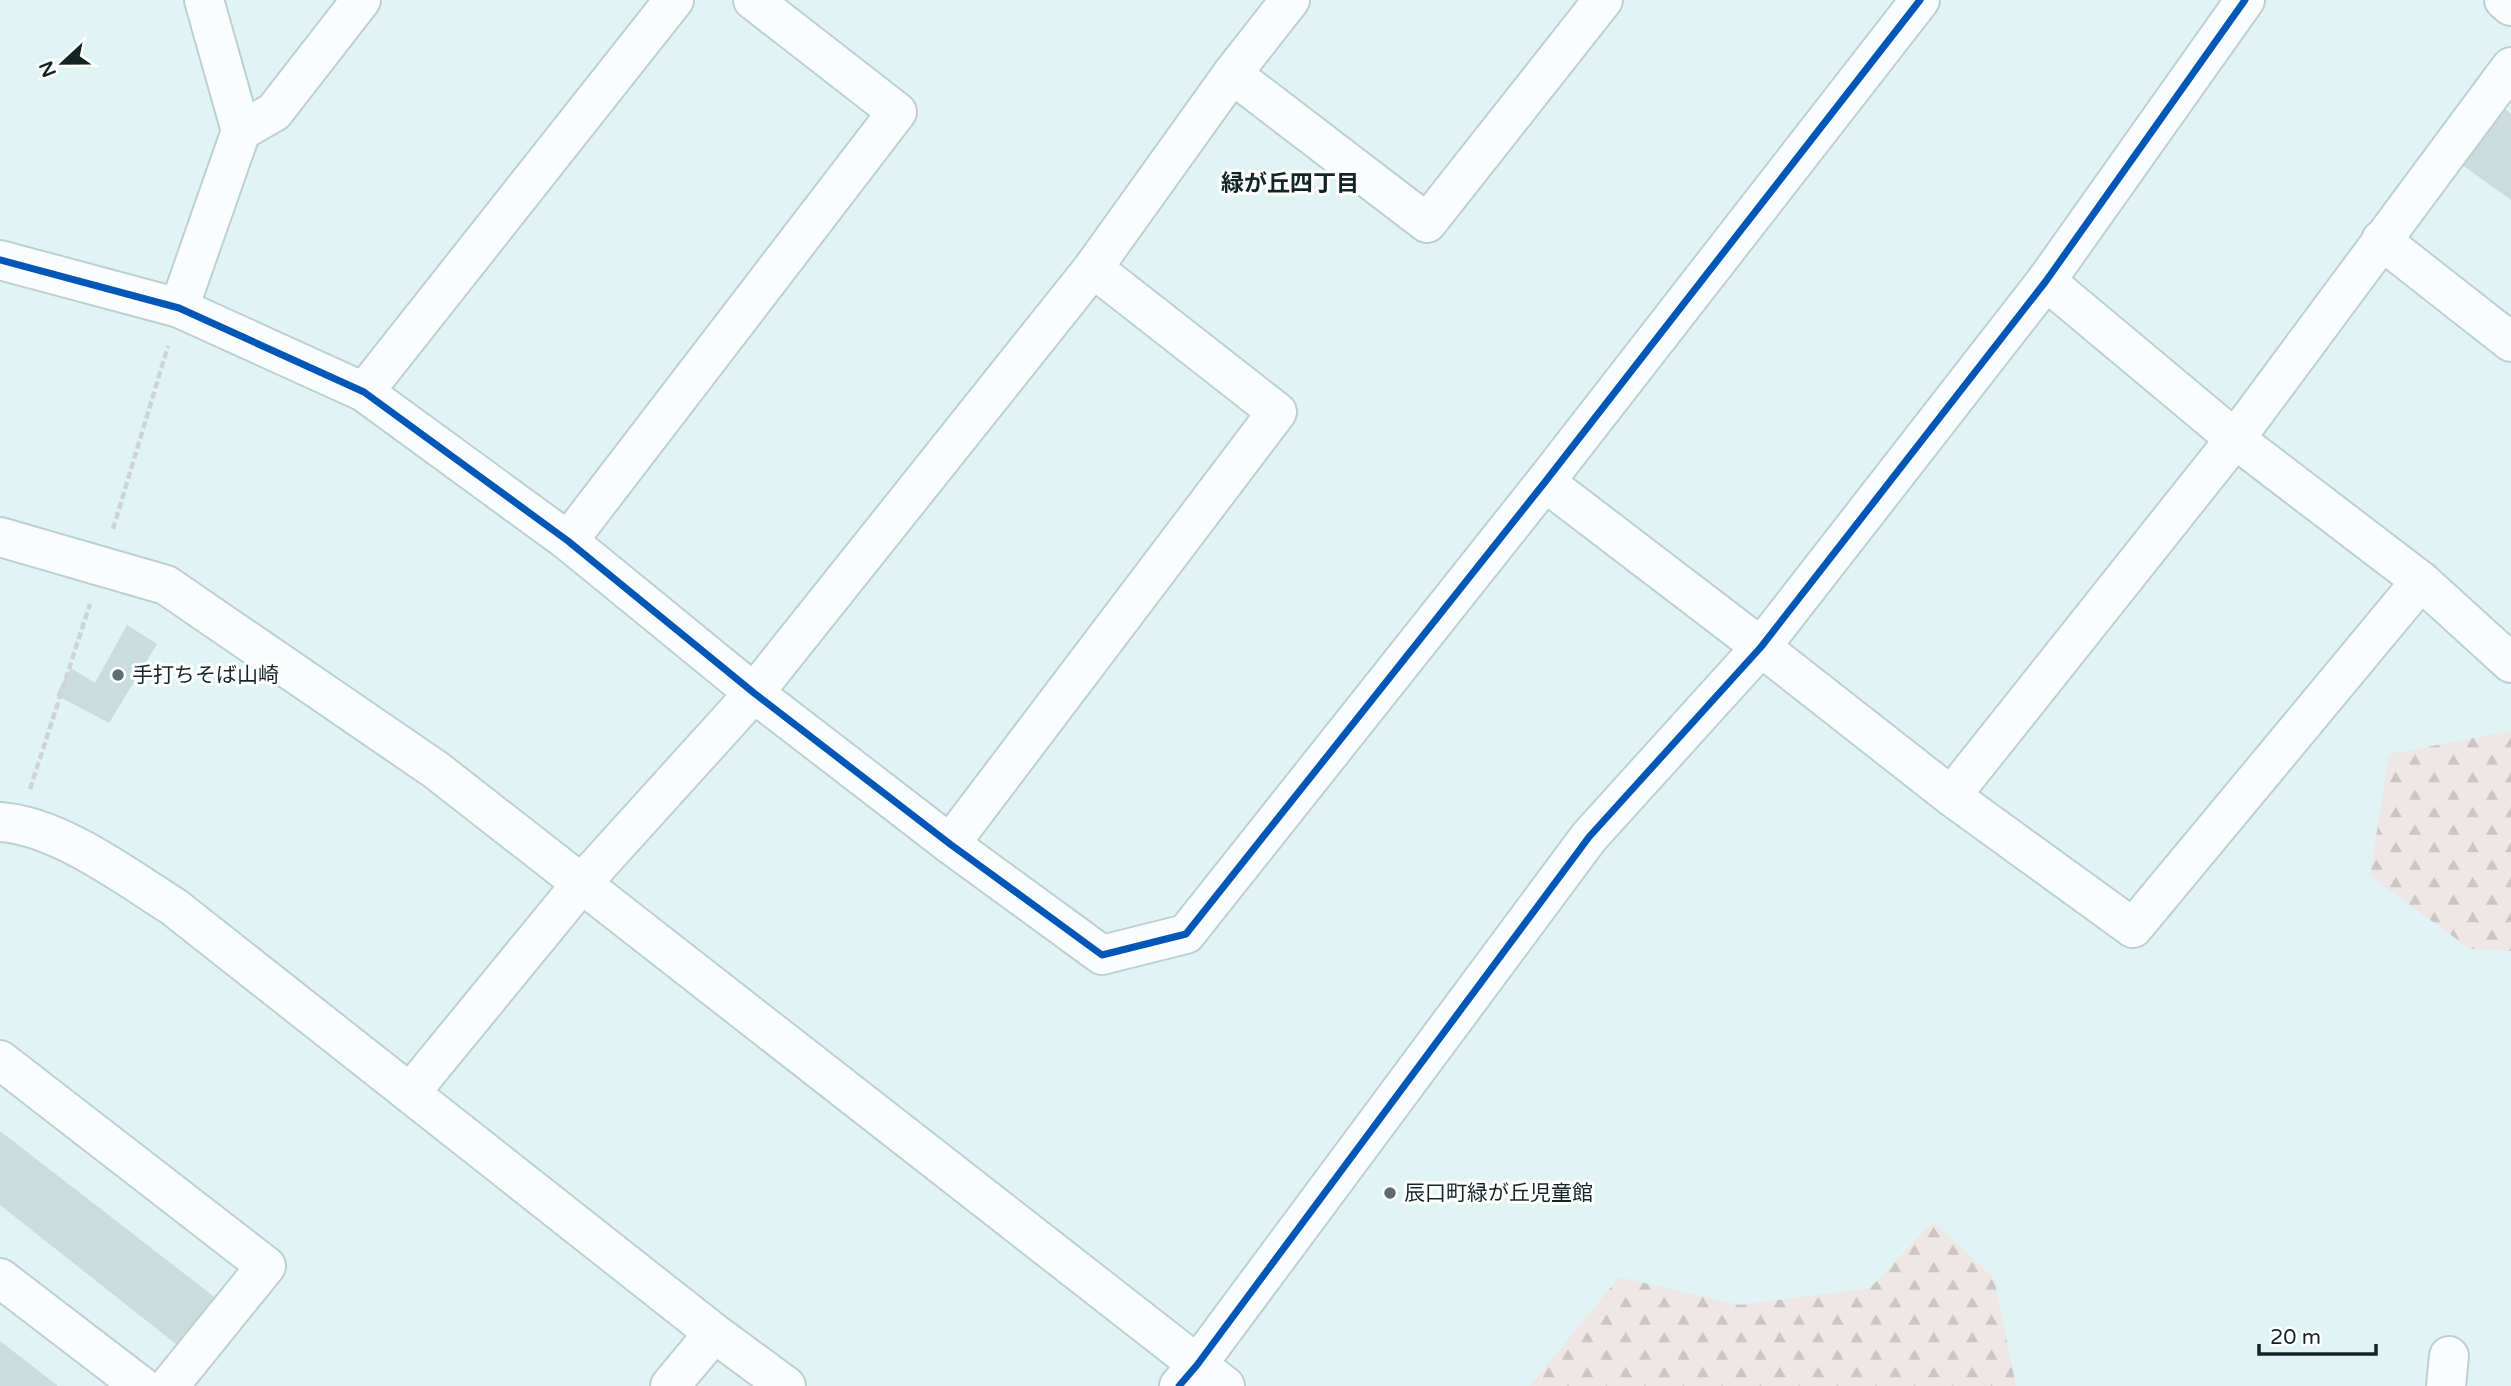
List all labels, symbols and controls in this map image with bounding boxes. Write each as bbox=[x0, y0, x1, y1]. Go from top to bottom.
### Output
north arrow bbox=[28, 28, 98, 98]
text: N bbox=[35, 58, 61, 80]
district label: 緑が丘四丁目 bbox=[1221, 170, 1359, 198]
place label: 手打ちそば山崎 bbox=[132, 663, 279, 688]
marker: 手打ちそば山崎 bbox=[110, 667, 126, 683]
place label: 辰口町緑が丘児童館 bbox=[1404, 1181, 1593, 1206]
marker: 辰口町緑が丘児童館 bbox=[1382, 1185, 1398, 1201]
scale bar bbox=[2259, 1312, 2376, 1356]
text: 20 m bbox=[2270, 1325, 2321, 1350]

